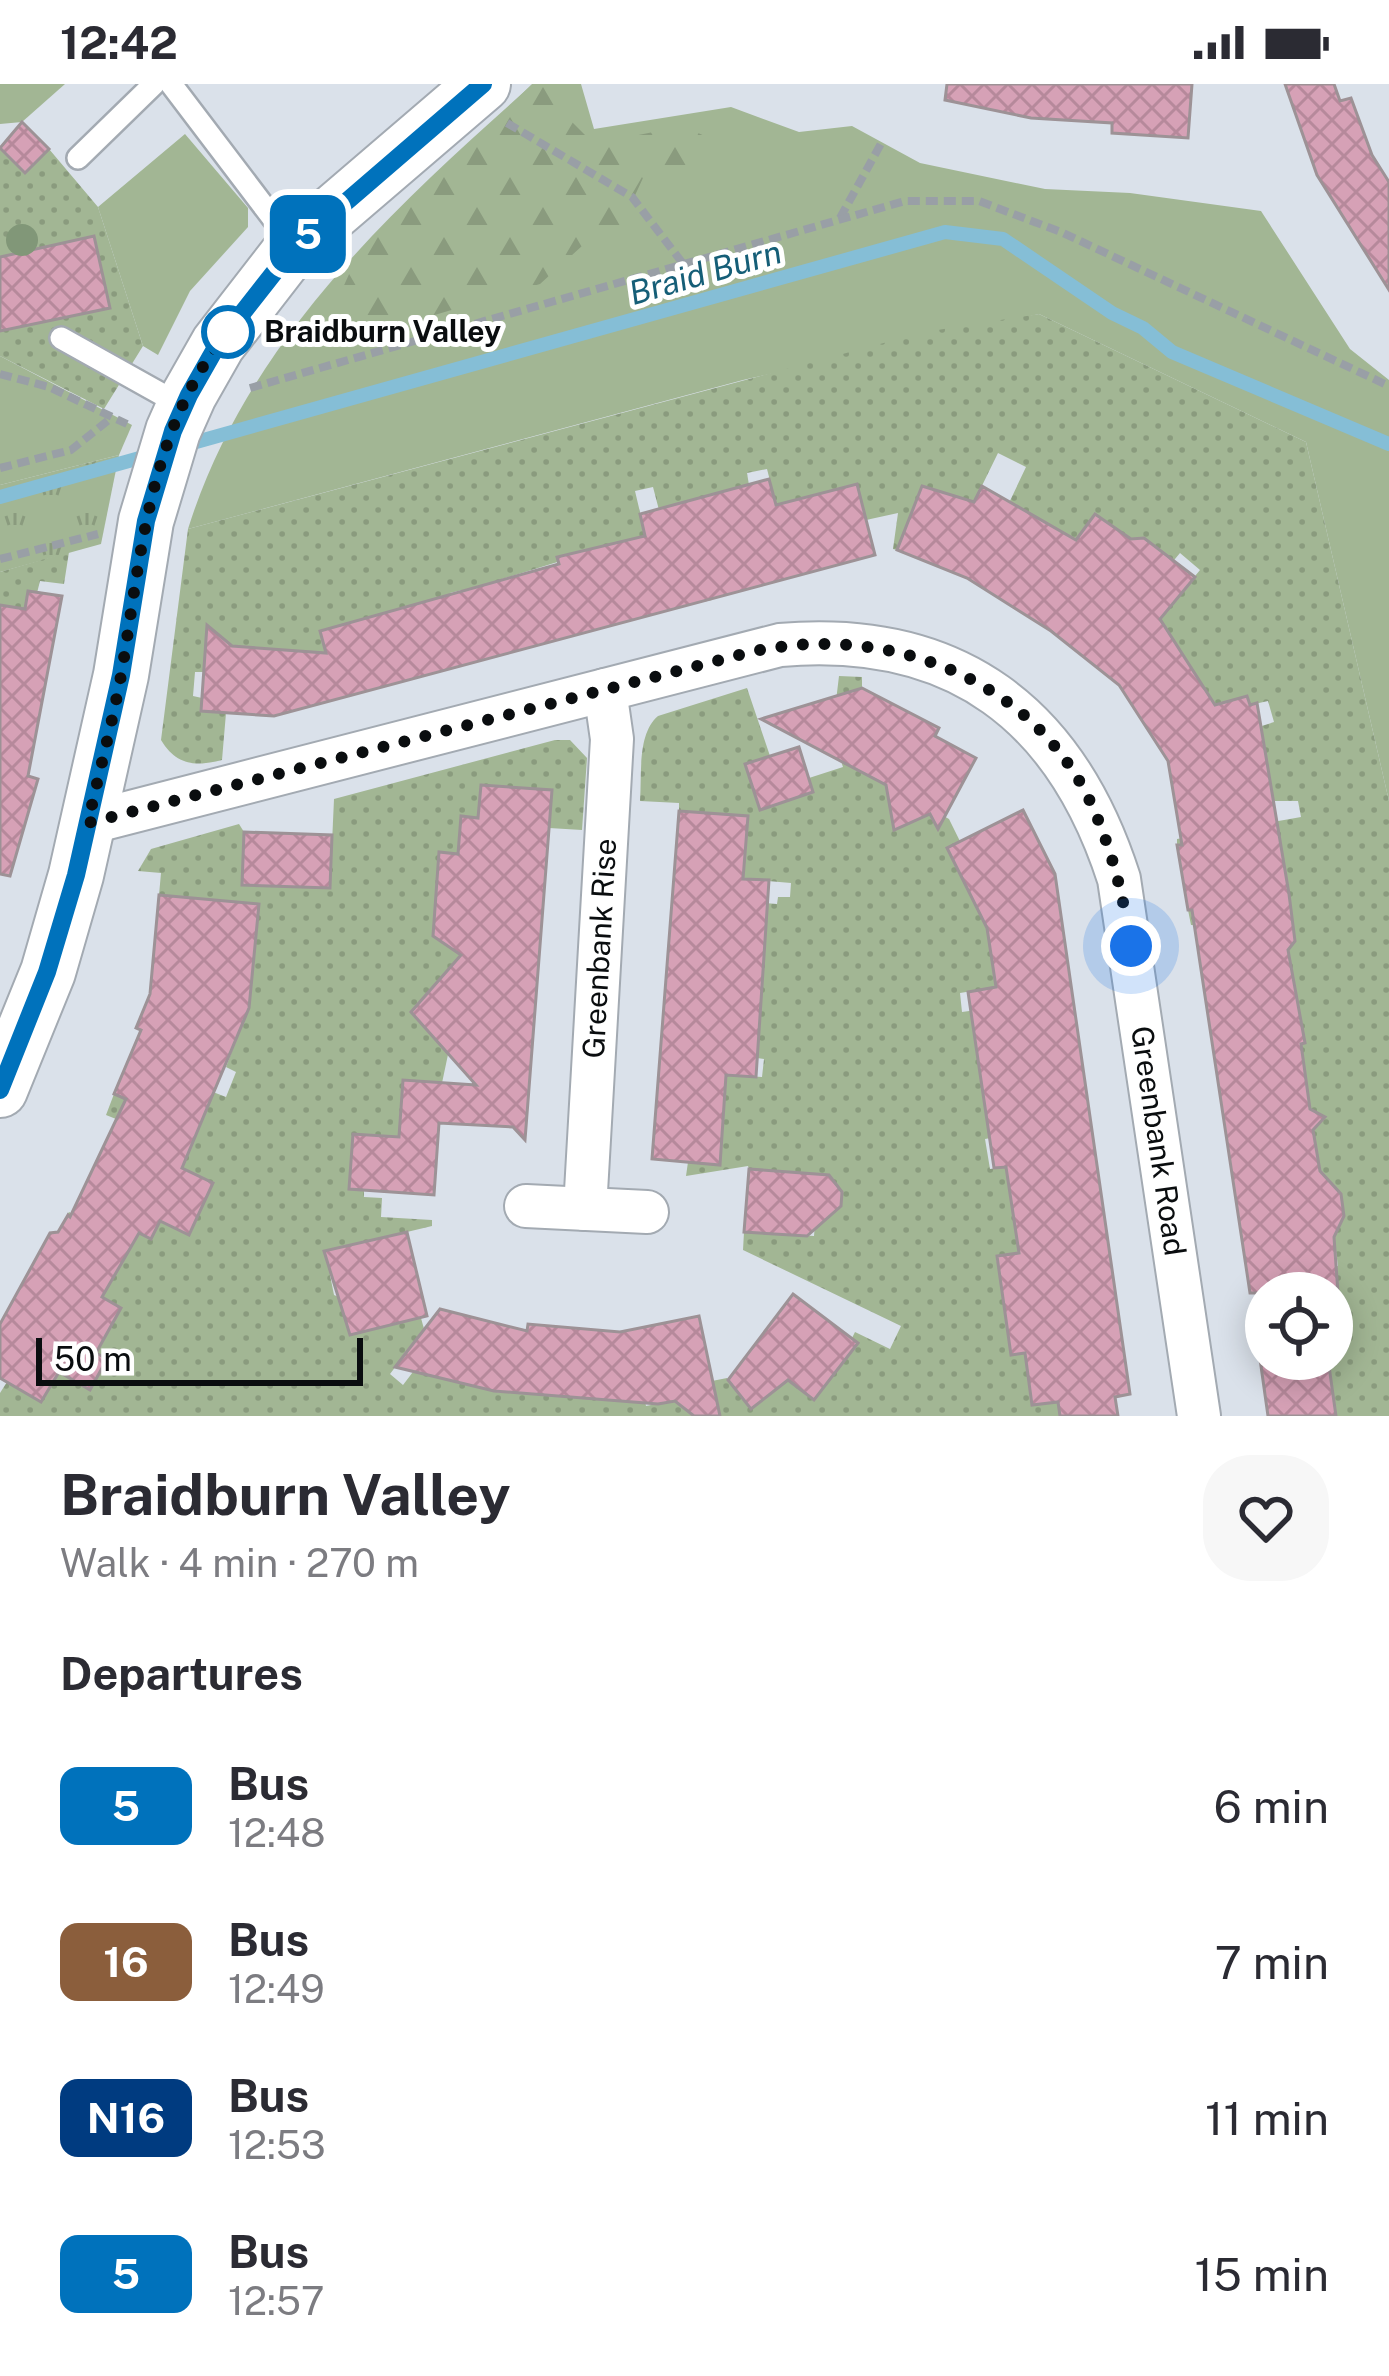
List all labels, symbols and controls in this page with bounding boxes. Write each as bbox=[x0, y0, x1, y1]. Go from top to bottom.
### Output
text: 12:42 bbox=[60, 16, 178, 69]
line badge: 5 bbox=[269, 195, 347, 273]
text: 5 bbox=[294, 209, 322, 258]
water label: Braid Burn bbox=[624, 232, 786, 312]
marker: Braidburn Valley bbox=[203, 307, 253, 357]
place label: Braidburn Valley bbox=[264, 313, 501, 349]
street label: Greenbank Rise bbox=[575, 837, 623, 1059]
your location bbox=[1101, 916, 1161, 976]
street label: Greenbank Road bbox=[1124, 1023, 1194, 1258]
map controls bbox=[1245, 1272, 1353, 1380]
button: locate bbox=[1245, 1272, 1353, 1380]
scale bar bbox=[36, 1332, 363, 1385]
text: 50 m bbox=[54, 1340, 132, 1378]
button: heart bbox=[1203, 1455, 1329, 1581]
text: Braidburn Valley bbox=[60, 1461, 511, 1528]
text: Walk · 4 min · 270 m bbox=[60, 1540, 419, 1586]
text: Departures bbox=[60, 1647, 303, 1700]
text: Bus bbox=[228, 1757, 309, 1810]
text: 6 min bbox=[1214, 1780, 1329, 1833]
text: 5 bbox=[112, 1781, 140, 1830]
text: 12:48 bbox=[228, 1810, 325, 1856]
text: Bus bbox=[228, 1913, 309, 1966]
text: 7 min bbox=[1215, 1936, 1329, 1989]
text: 16 bbox=[103, 1937, 149, 1986]
text: 12:49 bbox=[228, 1966, 325, 2012]
text: Bus bbox=[228, 2069, 309, 2122]
text: 11 min bbox=[1205, 2092, 1329, 2145]
text: N16 bbox=[87, 2093, 165, 2142]
text: 12:53 bbox=[228, 2122, 325, 2168]
text: Bus bbox=[228, 2225, 309, 2278]
text: 15 min bbox=[1195, 2248, 1329, 2301]
text: 5 bbox=[112, 2249, 140, 2298]
text: 12:57 bbox=[228, 2278, 324, 2324]

